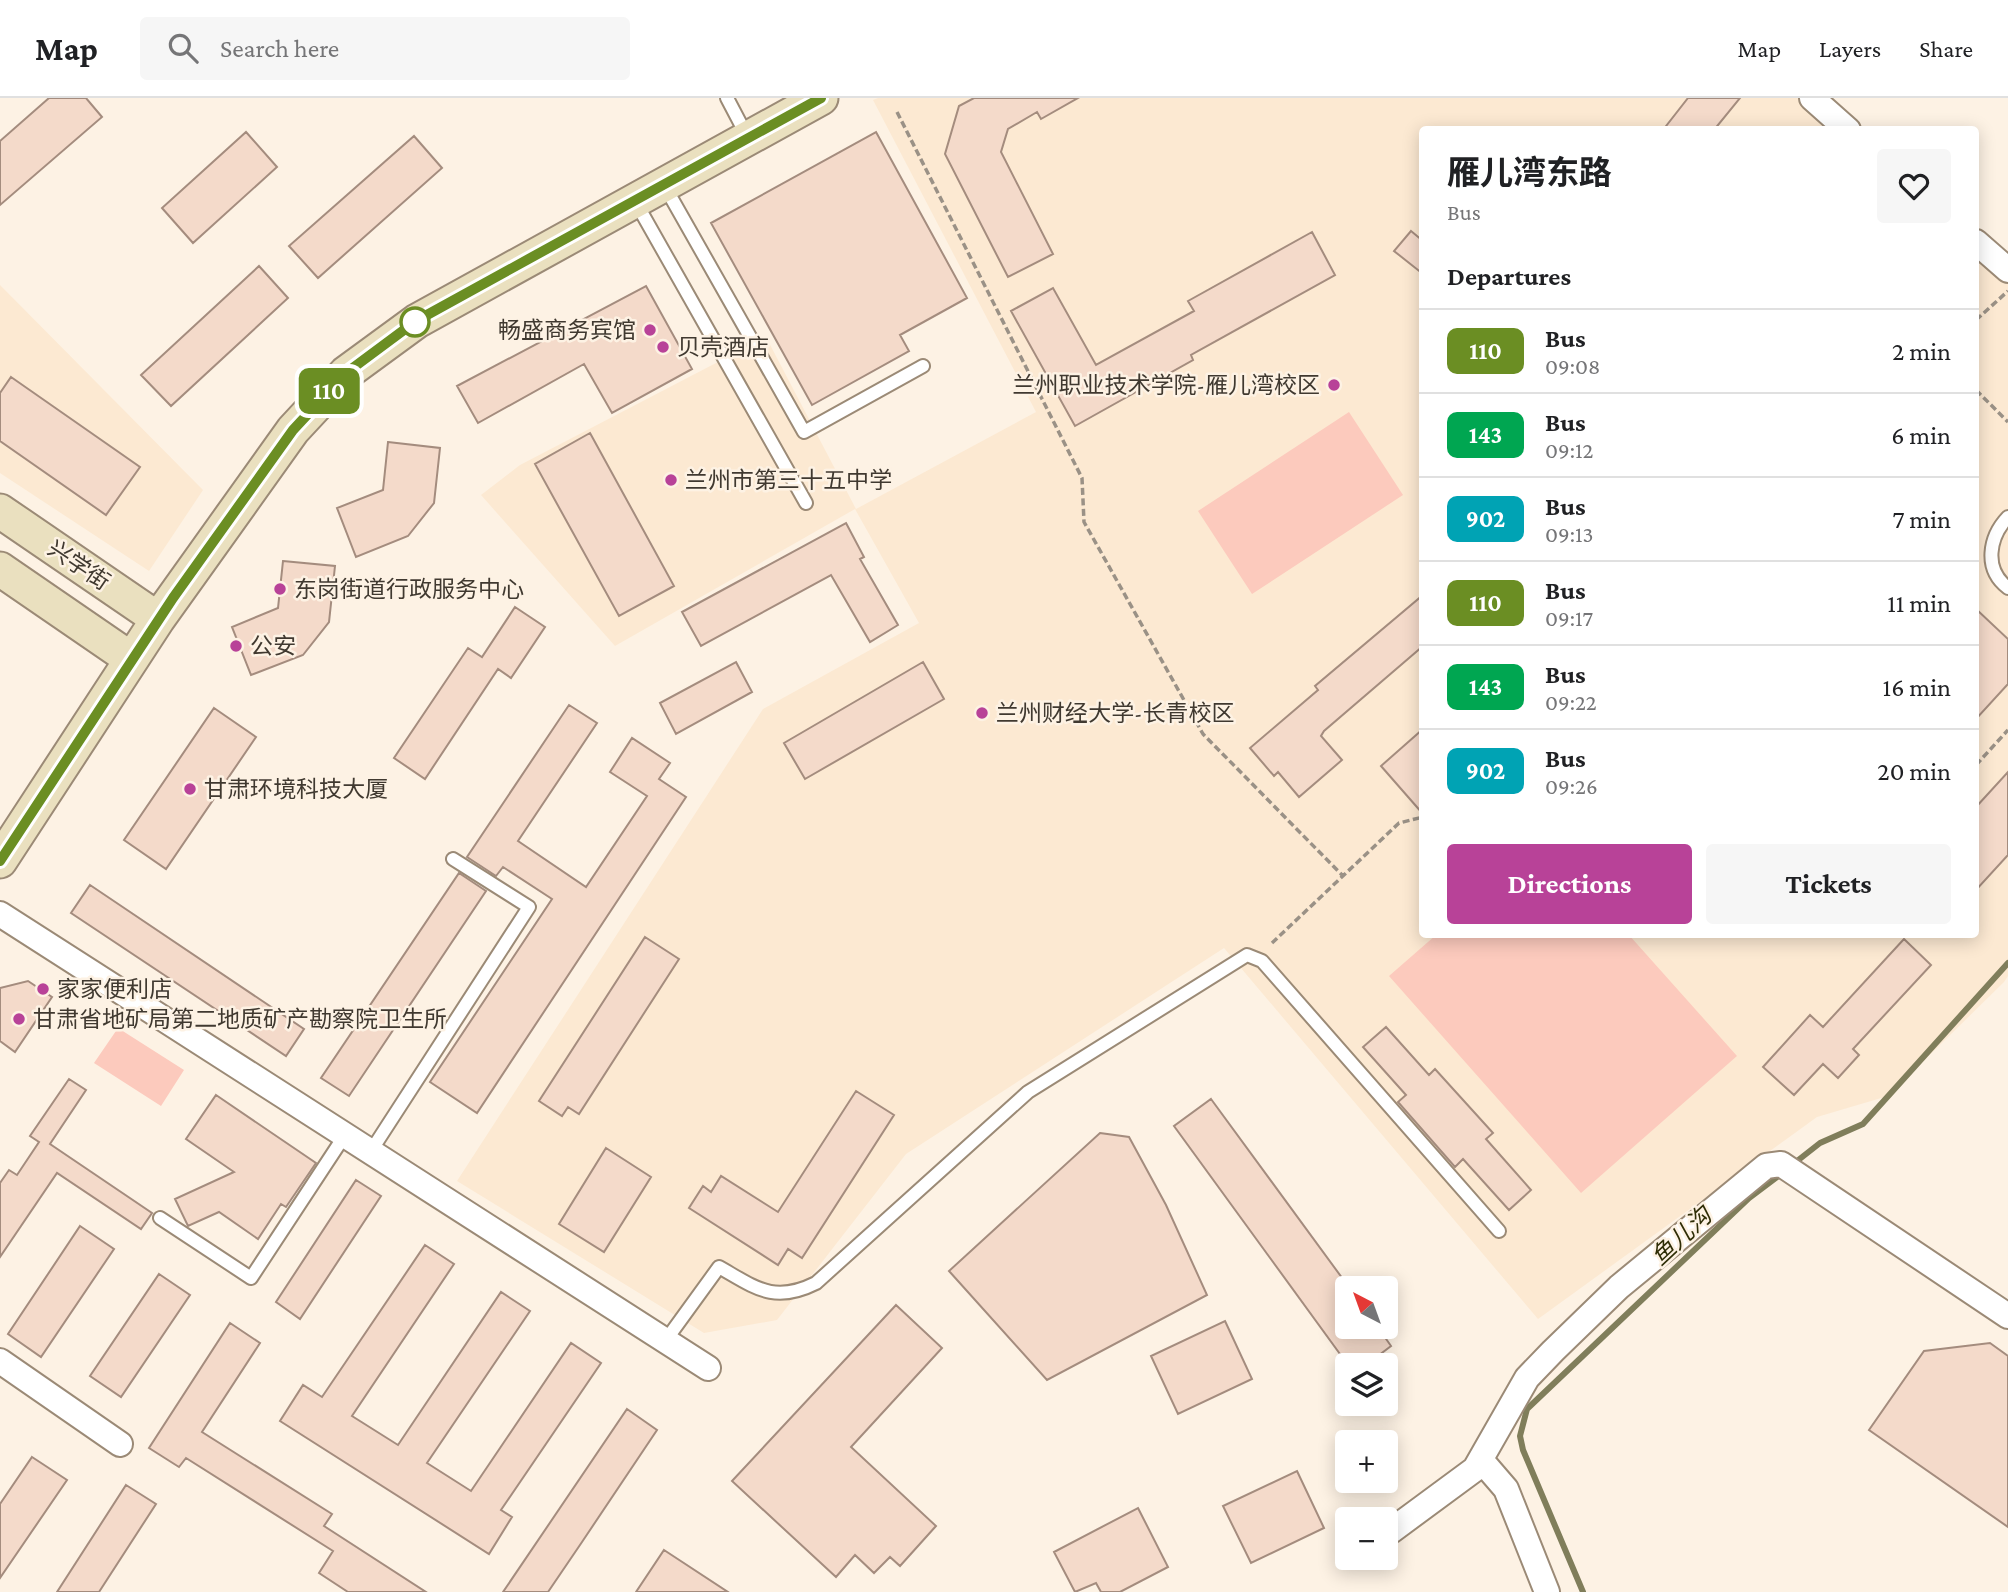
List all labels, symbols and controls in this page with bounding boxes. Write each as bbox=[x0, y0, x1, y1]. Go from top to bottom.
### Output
search box bbox=[140, 17, 630, 80]
icon: search bbox=[164, 29, 202, 67]
text: Map bbox=[35, 30, 98, 67]
text: Search here bbox=[220, 34, 339, 63]
text: Map bbox=[1737, 35, 1781, 62]
text: Layers bbox=[1819, 35, 1881, 62]
text: Share bbox=[1919, 35, 1973, 62]
button: heart bbox=[1877, 149, 1951, 223]
text: 雁儿湾东路 bbox=[1447, 154, 1612, 191]
text: Bus bbox=[1447, 199, 1481, 225]
text: Departures bbox=[1447, 262, 1571, 291]
unlabelled marker bbox=[400, 307, 430, 337]
place label: 畅盛商务宾馆 bbox=[498, 317, 636, 343]
marker: 畅盛商务宾馆 bbox=[642, 322, 658, 338]
text: Bus bbox=[1545, 324, 1586, 353]
place label: 贝壳酒店 bbox=[677, 334, 769, 360]
text: 110 bbox=[1469, 337, 1502, 364]
text: 2 min bbox=[1892, 337, 1951, 366]
marker: 贝壳酒店 bbox=[655, 339, 671, 355]
text: 09:08 bbox=[1545, 353, 1600, 379]
line badge: 110 bbox=[289, 368, 369, 414]
place label: 兰州职业技术学院-雁儿湾校区 bbox=[1013, 372, 1320, 398]
text: 110 bbox=[313, 377, 345, 404]
marker: 兰州职业技术学院-雁儿湾校区 bbox=[1326, 377, 1342, 393]
text: Bus bbox=[1545, 408, 1586, 437]
text: 143 bbox=[1469, 421, 1502, 448]
text: 6 min bbox=[1891, 421, 1951, 450]
text: 09:12 bbox=[1545, 437, 1594, 463]
place label: 兰州市第三十五中学 bbox=[685, 467, 892, 493]
marker: 兰州市第三十五中学 bbox=[663, 472, 679, 488]
text: Bus bbox=[1545, 492, 1586, 521]
text: 902 bbox=[1466, 505, 1505, 532]
text: 7 min bbox=[1892, 505, 1951, 534]
text: 09:13 bbox=[1545, 521, 1594, 547]
street label: 兴学街 bbox=[43, 535, 115, 595]
place label: 东岗街道行政服务中心 bbox=[294, 576, 524, 602]
text: Bus bbox=[1545, 576, 1586, 605]
marker: 东岗街道行政服务中心 bbox=[272, 581, 288, 597]
text: 110 bbox=[1469, 589, 1502, 616]
text: 11 min bbox=[1887, 589, 1951, 618]
text: 09:17 bbox=[1545, 605, 1593, 631]
place label: 公安 bbox=[250, 633, 296, 659]
marker: 公安 bbox=[228, 638, 244, 654]
text: Bus bbox=[1545, 660, 1586, 689]
text: 143 bbox=[1469, 673, 1502, 700]
text: 16 min bbox=[1883, 673, 1951, 702]
text: 09:22 bbox=[1545, 689, 1597, 715]
place label: 兰州财经大学-长青校区 bbox=[996, 700, 1234, 726]
marker: 兰州财经大学-长青校区 bbox=[974, 705, 990, 721]
text: Bus bbox=[1545, 744, 1586, 773]
text: 902 bbox=[1466, 757, 1505, 784]
text: 20 min bbox=[1877, 757, 1951, 786]
text: 09:26 bbox=[1545, 773, 1598, 799]
place label: 甘肃环境科技大厦 bbox=[204, 776, 388, 802]
marker: 甘肃环境科技大厦 bbox=[182, 781, 198, 797]
button: Directions bbox=[1447, 844, 1692, 924]
button: Tickets bbox=[1706, 844, 1951, 924]
place label: 家家便利店 bbox=[57, 976, 172, 1002]
marker: 家家便利店 bbox=[35, 981, 51, 997]
place label: 甘肃省地矿局第二地质矿产勘察院卫生所 bbox=[33, 1006, 447, 1032]
marker: 甘肃省地矿局第二地质矿产勘察院卫生所 bbox=[11, 1011, 27, 1027]
water label: 鱼儿沟 bbox=[1645, 1200, 1719, 1270]
north arrow bbox=[1335, 1276, 1398, 1339]
map controls bbox=[1335, 1276, 1398, 1570]
button: layers bbox=[1335, 1353, 1398, 1416]
button: + bbox=[1335, 1430, 1398, 1493]
button: − bbox=[1335, 1507, 1398, 1570]

